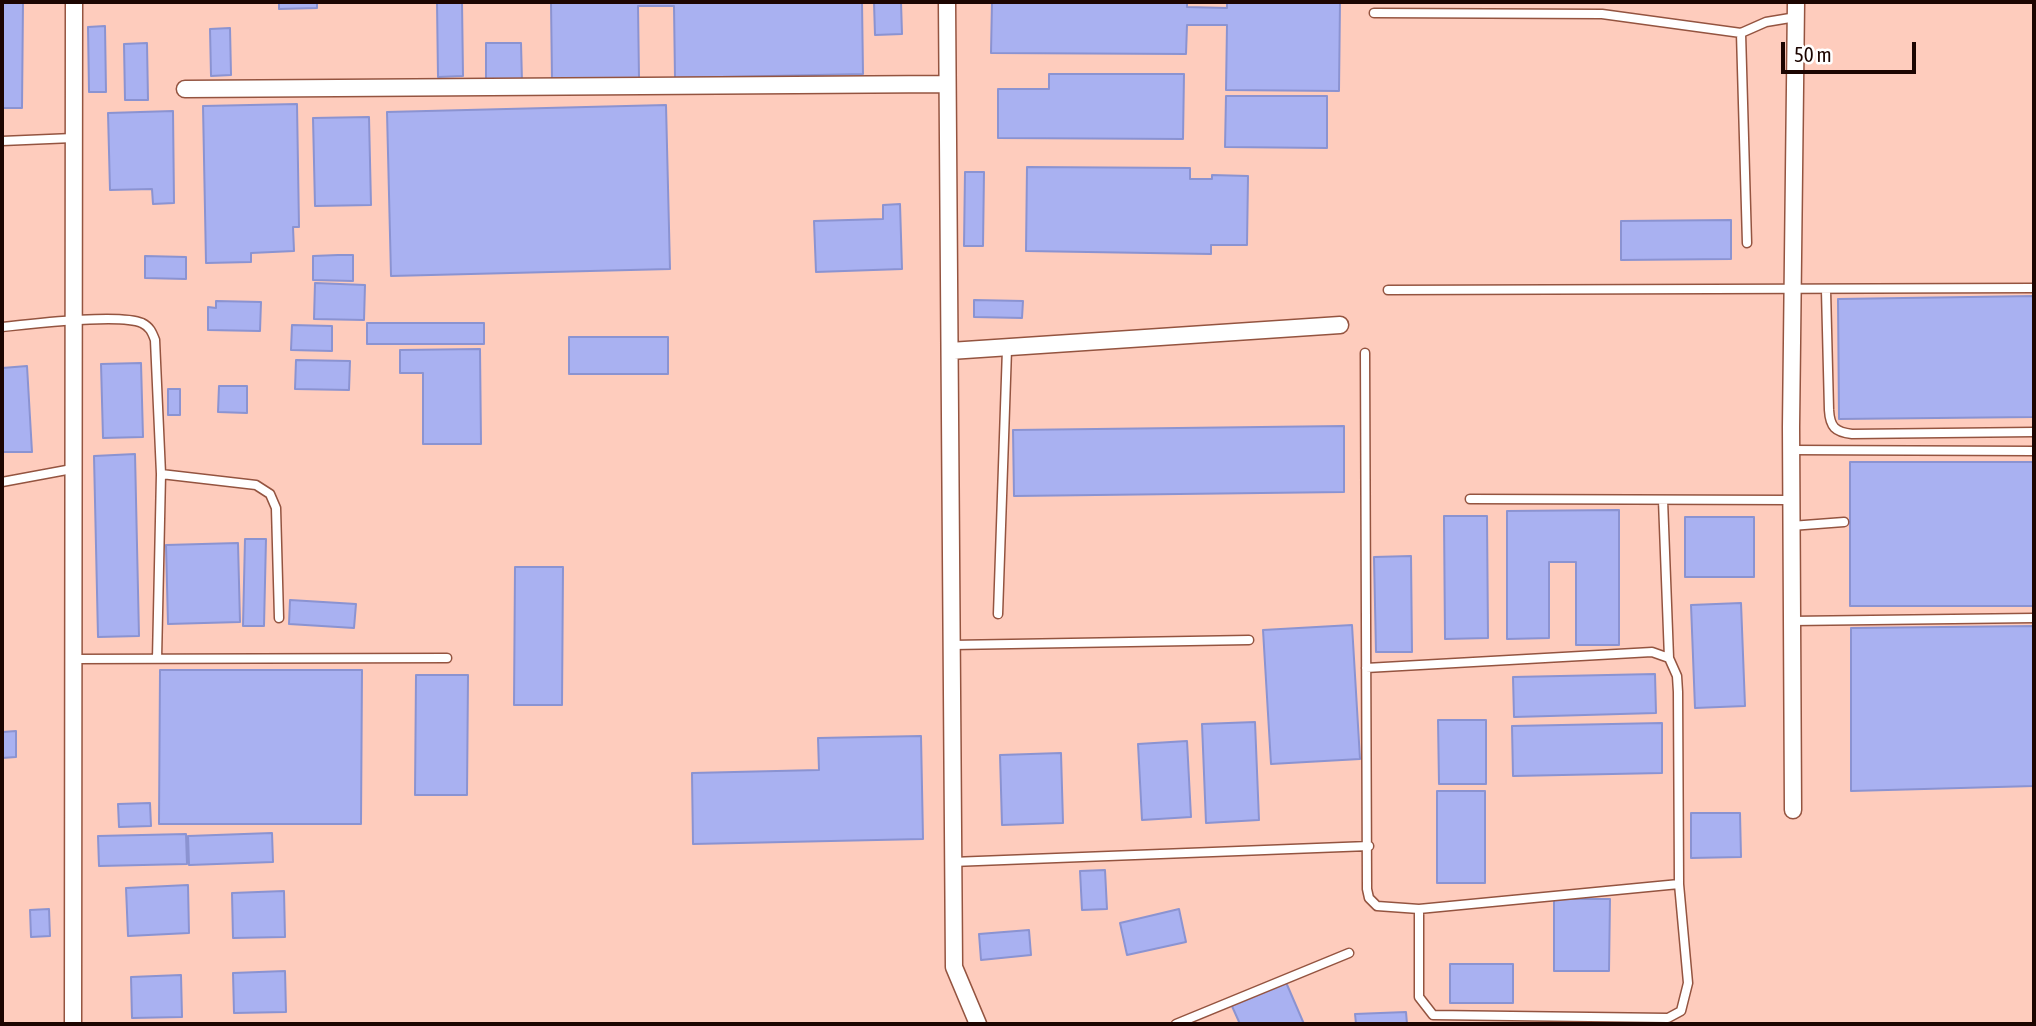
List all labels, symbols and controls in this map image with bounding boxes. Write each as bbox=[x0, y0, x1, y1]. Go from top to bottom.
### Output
scale bar bbox=[1784, 28, 1919, 72]
text: 50 m bbox=[1794, 42, 1832, 66]

